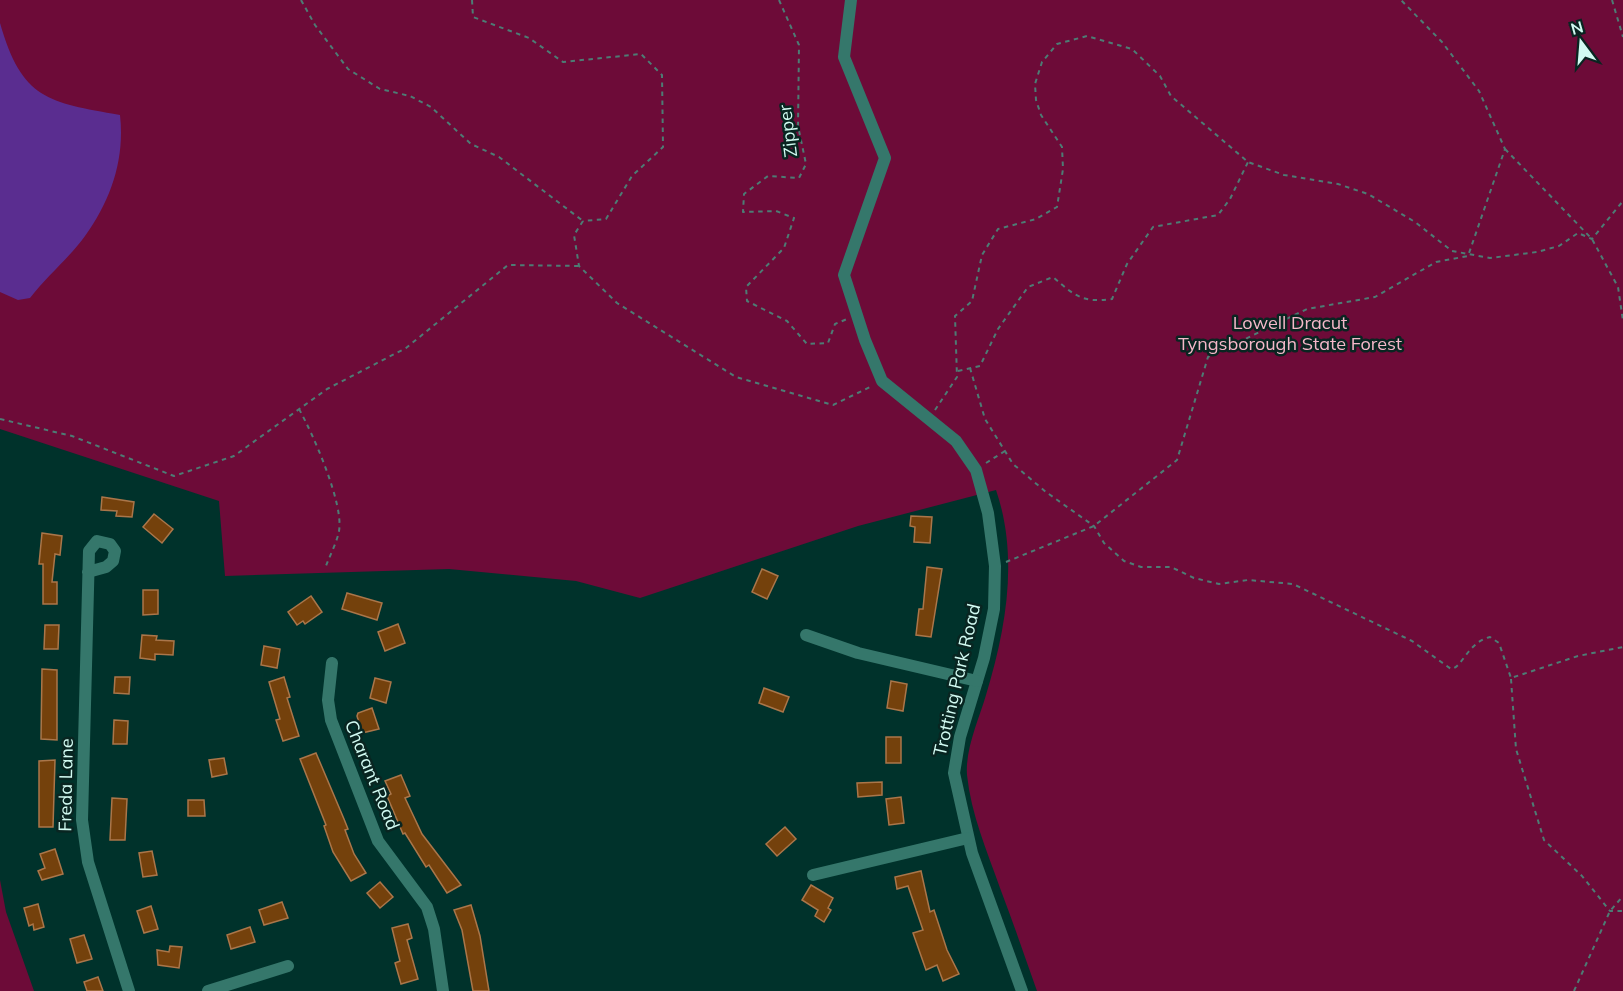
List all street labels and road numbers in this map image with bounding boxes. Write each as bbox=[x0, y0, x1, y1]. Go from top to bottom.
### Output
street label: Zipper bbox=[773, 103, 802, 159]
street label: Trotting Park Road bbox=[928, 602, 985, 758]
street label: Charant Road bbox=[340, 716, 405, 833]
street label: Freda Lane bbox=[53, 738, 78, 832]

